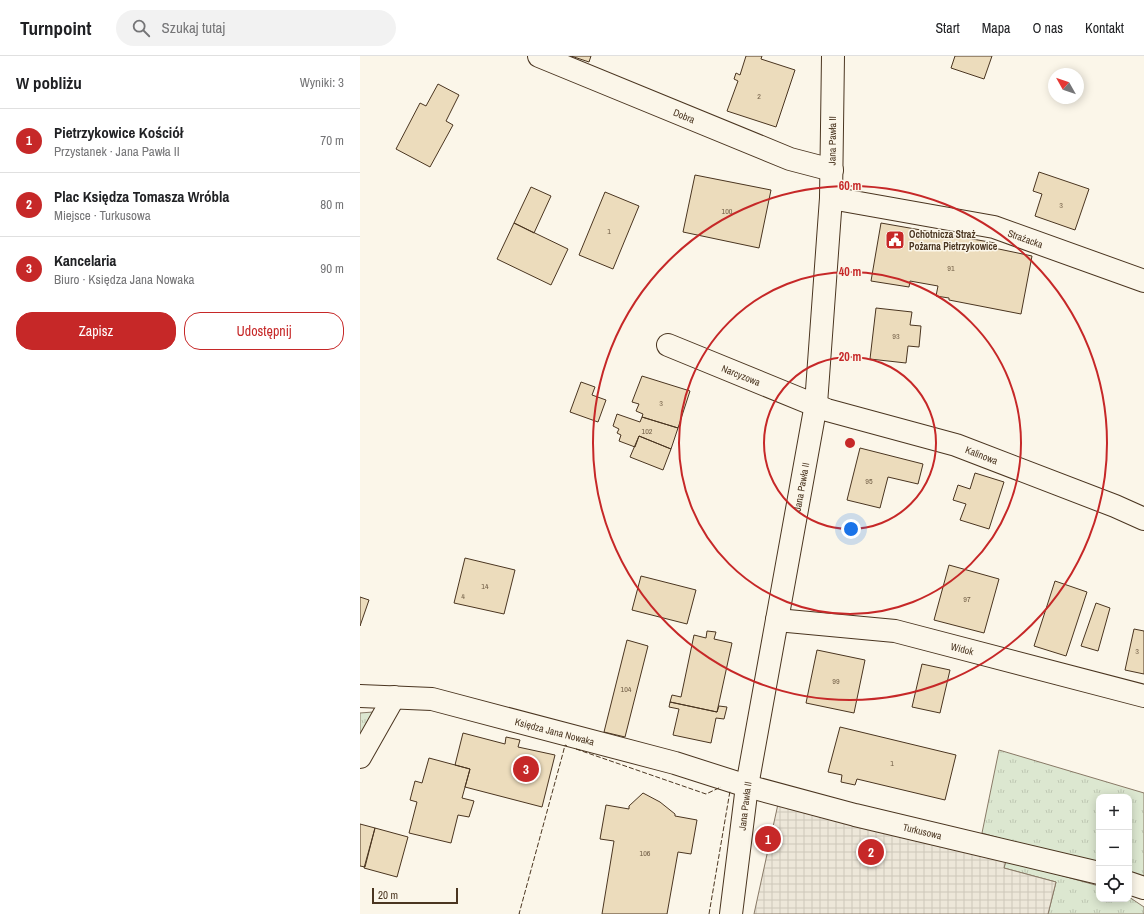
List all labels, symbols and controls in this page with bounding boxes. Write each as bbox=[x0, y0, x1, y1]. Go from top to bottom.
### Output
search box bbox=[116, 10, 396, 46]
text: Turnpoint bbox=[20, 15, 92, 41]
icon: search bbox=[130, 17, 152, 39]
text: Szukaj tutaj bbox=[162, 17, 225, 38]
text: Start bbox=[935, 19, 960, 37]
text: Mapa bbox=[982, 19, 1010, 37]
text: O nas bbox=[1032, 19, 1063, 37]
text: Kontakt bbox=[1085, 19, 1124, 37]
north arrow bbox=[1048, 68, 1084, 104]
text: W pobliżu bbox=[16, 71, 82, 94]
text: Wyniki: 3 bbox=[300, 74, 344, 91]
house number: 2 bbox=[757, 91, 761, 101]
street label: Dobra bbox=[671, 105, 697, 126]
street label: Jana Pawła II bbox=[825, 116, 839, 165]
text: Pietrzykowice Kościół bbox=[54, 122, 183, 143]
text: 1 bbox=[26, 132, 32, 149]
text: 70 m bbox=[320, 132, 344, 149]
text: Przystanek · Jana Pawła II bbox=[54, 143, 180, 160]
text: 60 m bbox=[839, 178, 861, 194]
text: Plac Księdza Tomasza Wróbla bbox=[54, 186, 229, 207]
text: 2 bbox=[26, 196, 32, 213]
text: 80 m bbox=[320, 196, 344, 213]
house number: 3 bbox=[1059, 200, 1063, 210]
house number: 100 bbox=[722, 206, 733, 216]
text: Miejsce · Turkusowa bbox=[54, 207, 151, 224]
house number: 1 bbox=[607, 226, 611, 236]
street label: Strażacka bbox=[1006, 226, 1045, 251]
place label: Ochotnicza Straż Pożarna Pietrzykowice bbox=[909, 228, 998, 253]
public building icon: Ochotnicza Straż Pożarna Pietrzykowice bbox=[884, 229, 906, 251]
text: Kancelaria bbox=[54, 250, 116, 271]
text: 3 bbox=[26, 260, 32, 277]
text: 90 m bbox=[320, 260, 344, 277]
house number: 91 bbox=[947, 263, 955, 273]
text: 40 m bbox=[839, 264, 861, 280]
text: Biuro · Księdza Jana Nowaka bbox=[54, 271, 194, 288]
button: Zapisz bbox=[16, 312, 176, 350]
button: Udostępnij bbox=[184, 312, 344, 350]
house number: 93 bbox=[892, 331, 900, 341]
text: 20 m bbox=[839, 349, 861, 365]
street label: Narcyzowa bbox=[720, 361, 763, 389]
house number: 3 bbox=[659, 398, 663, 408]
house number: 102 bbox=[642, 426, 653, 436]
centre of rings bbox=[843, 436, 857, 450]
street label: Kalinowa bbox=[964, 443, 1000, 467]
street label: Jana Pawła II bbox=[790, 461, 812, 512]
house number: 95 bbox=[865, 476, 873, 486]
your location bbox=[841, 519, 861, 539]
house number: 14 bbox=[481, 581, 489, 591]
house number: 4 bbox=[461, 591, 465, 601]
house number: 97 bbox=[963, 594, 971, 604]
street label: Widok bbox=[949, 639, 976, 658]
house number: 3 bbox=[1135, 646, 1139, 656]
house number: 99 bbox=[832, 676, 840, 686]
house number: 104 bbox=[621, 684, 632, 694]
street label: Księdza Jana Nowaka bbox=[514, 715, 596, 748]
pin: 3 bbox=[513, 754, 539, 784]
house number: 1 bbox=[890, 758, 894, 768]
street label: Jana Pawła II bbox=[735, 780, 754, 831]
map controls bbox=[1096, 794, 1132, 902]
button: + bbox=[1096, 794, 1132, 830]
street label: Turkusowa bbox=[902, 820, 943, 842]
pin: 1 bbox=[755, 824, 781, 854]
button: − bbox=[1096, 830, 1132, 866]
pin: 2 bbox=[858, 837, 884, 867]
house number: 106 bbox=[640, 848, 651, 858]
button: locate bbox=[1096, 866, 1132, 902]
scale bar bbox=[372, 886, 458, 905]
text: 20 m bbox=[378, 888, 398, 902]

